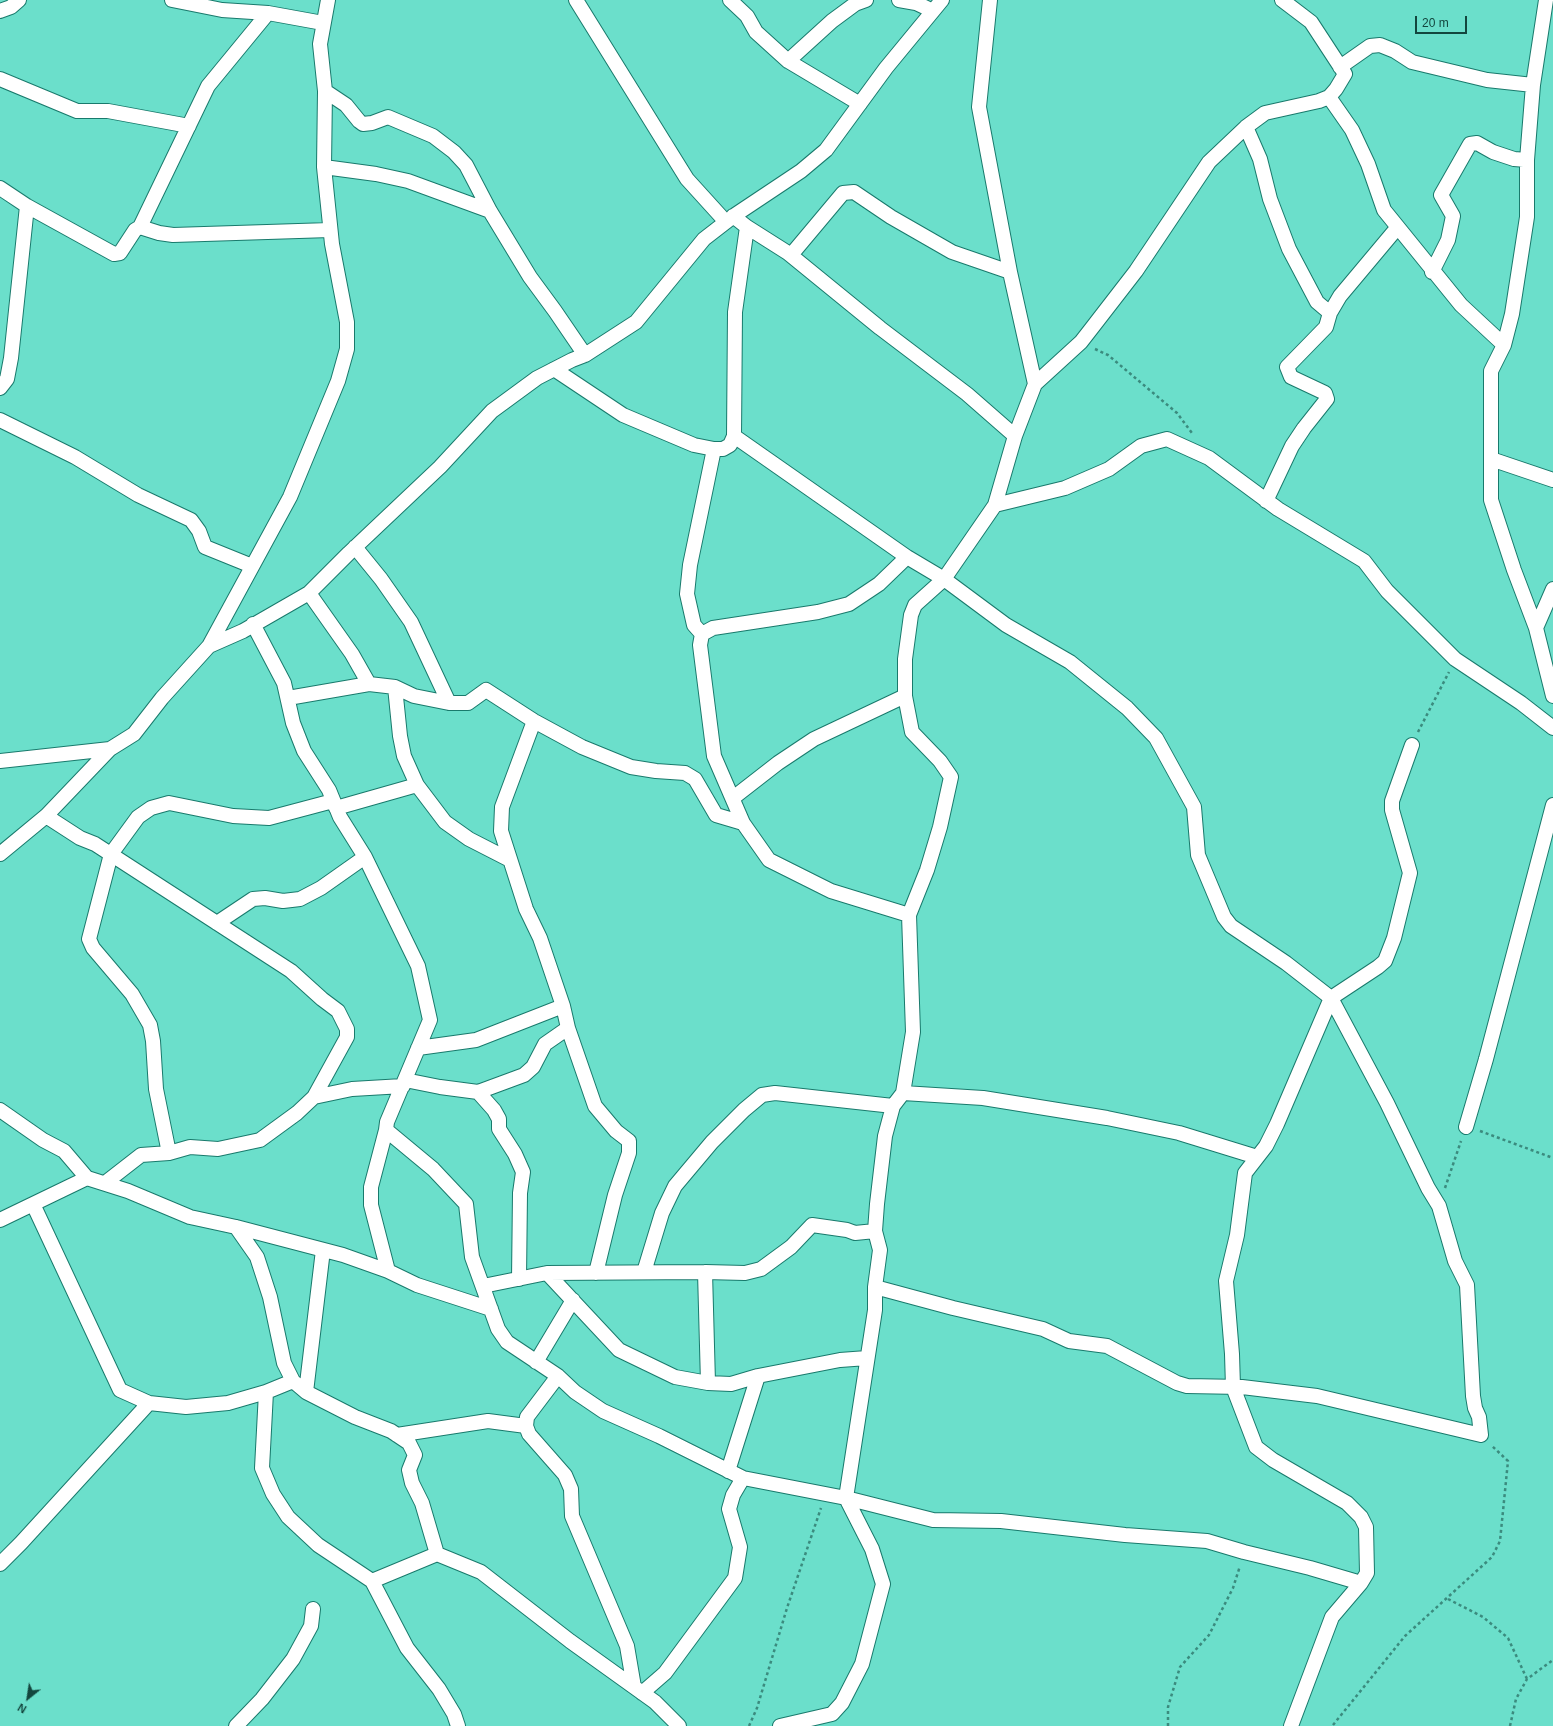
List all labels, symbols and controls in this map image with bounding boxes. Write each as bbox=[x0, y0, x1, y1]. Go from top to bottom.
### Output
scale bar bbox=[1417, 8, 1469, 34]
text: 20 m bbox=[1422, 16, 1449, 30]
north arrow bbox=[8, 1678, 48, 1718]
text: N bbox=[16, 1701, 28, 1716]

